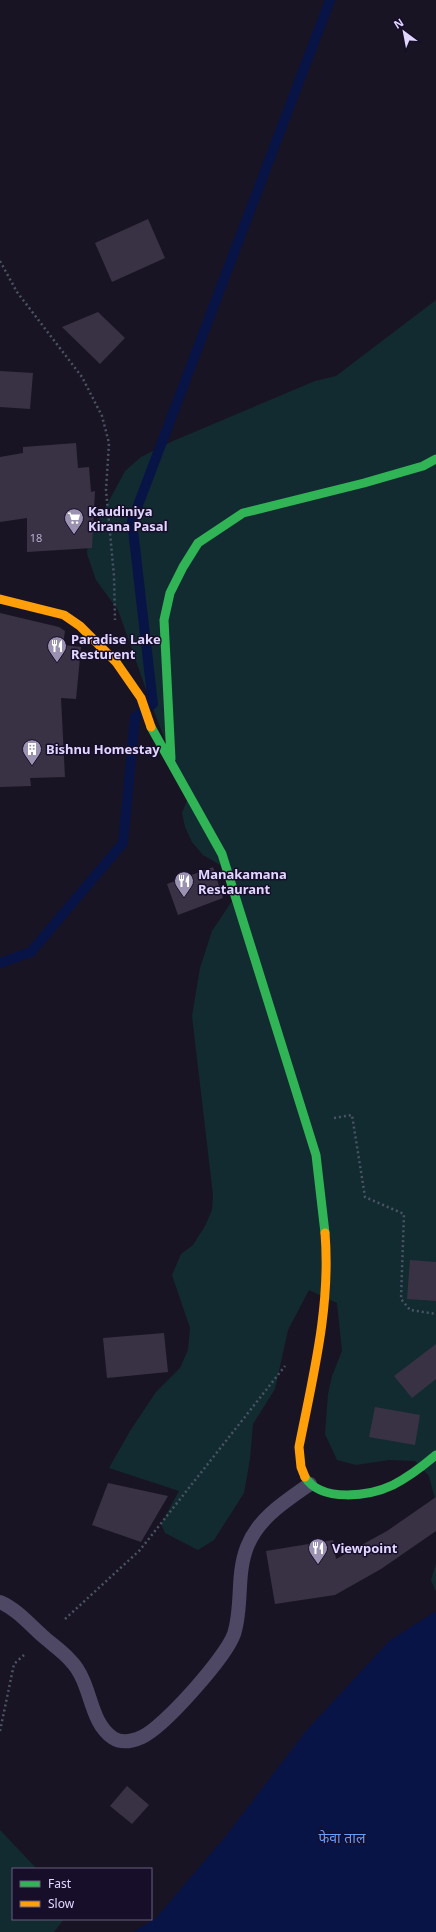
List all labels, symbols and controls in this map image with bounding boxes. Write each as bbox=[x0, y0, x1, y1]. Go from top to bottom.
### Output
north arrow bbox=[384, 12, 424, 52]
text: N bbox=[391, 14, 406, 32]
place label: Kaudiniya Kirana Pasal bbox=[88, 502, 168, 535]
supermarket icon: Kaudiniya Kirana Pasal bbox=[63, 507, 85, 535]
house number: 18 bbox=[30, 530, 42, 545]
place label: Paradise Lake Resturent bbox=[71, 630, 161, 663]
restaurant icon: Paradise Lake Resturent bbox=[46, 635, 68, 663]
building icon: Bishnu Homestay bbox=[21, 738, 43, 766]
place label: Bishnu Homestay bbox=[46, 740, 160, 758]
place label: Manakamana Restaurant bbox=[198, 865, 287, 898]
restaurant icon: Manakamana Restaurant bbox=[173, 870, 195, 898]
restaurant icon: Viewpoint bbox=[307, 1537, 329, 1565]
place label: Viewpoint bbox=[332, 1539, 398, 1557]
water label: फेवा ताल bbox=[319, 1828, 366, 1847]
legend bbox=[12, 1868, 152, 1920]
text: Fast bbox=[48, 1875, 72, 1892]
text: Slow bbox=[48, 1895, 75, 1912]

